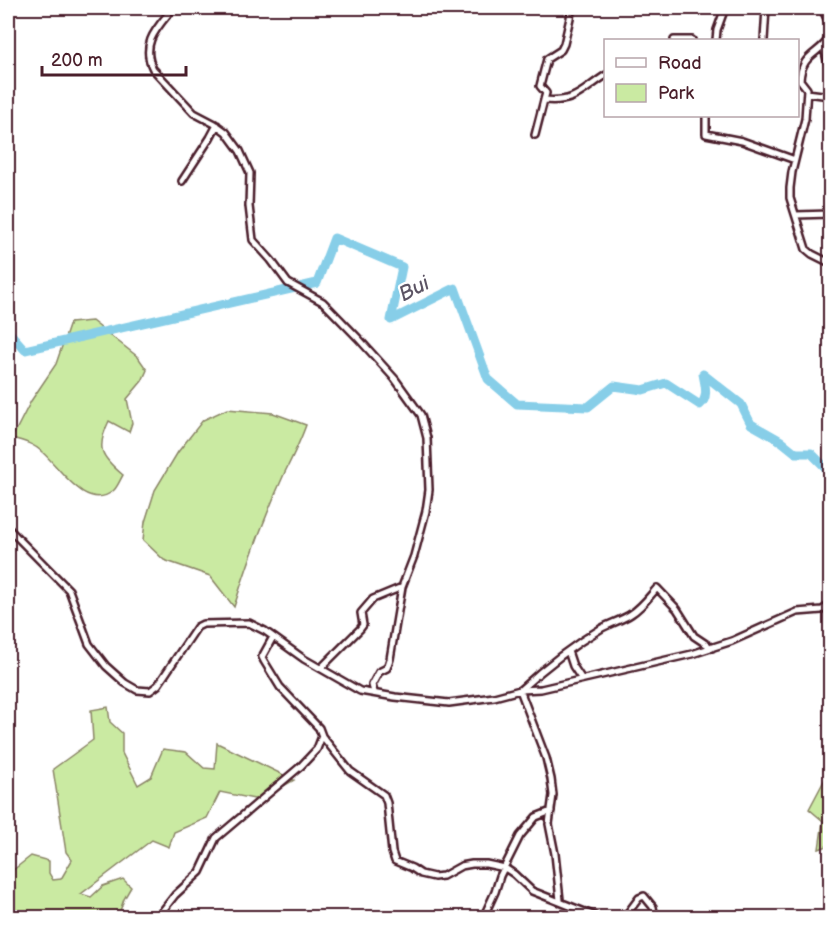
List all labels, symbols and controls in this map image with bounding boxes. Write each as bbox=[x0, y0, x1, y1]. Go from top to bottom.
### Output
scale bar bbox=[42, 39, 186, 77]
legend bbox=[604, 39, 799, 117]
text: 200 m bbox=[51, 50, 103, 71]
text: Road bbox=[658, 53, 702, 74]
text: Park bbox=[658, 83, 694, 104]
water label: Bui bbox=[395, 270, 435, 307]

